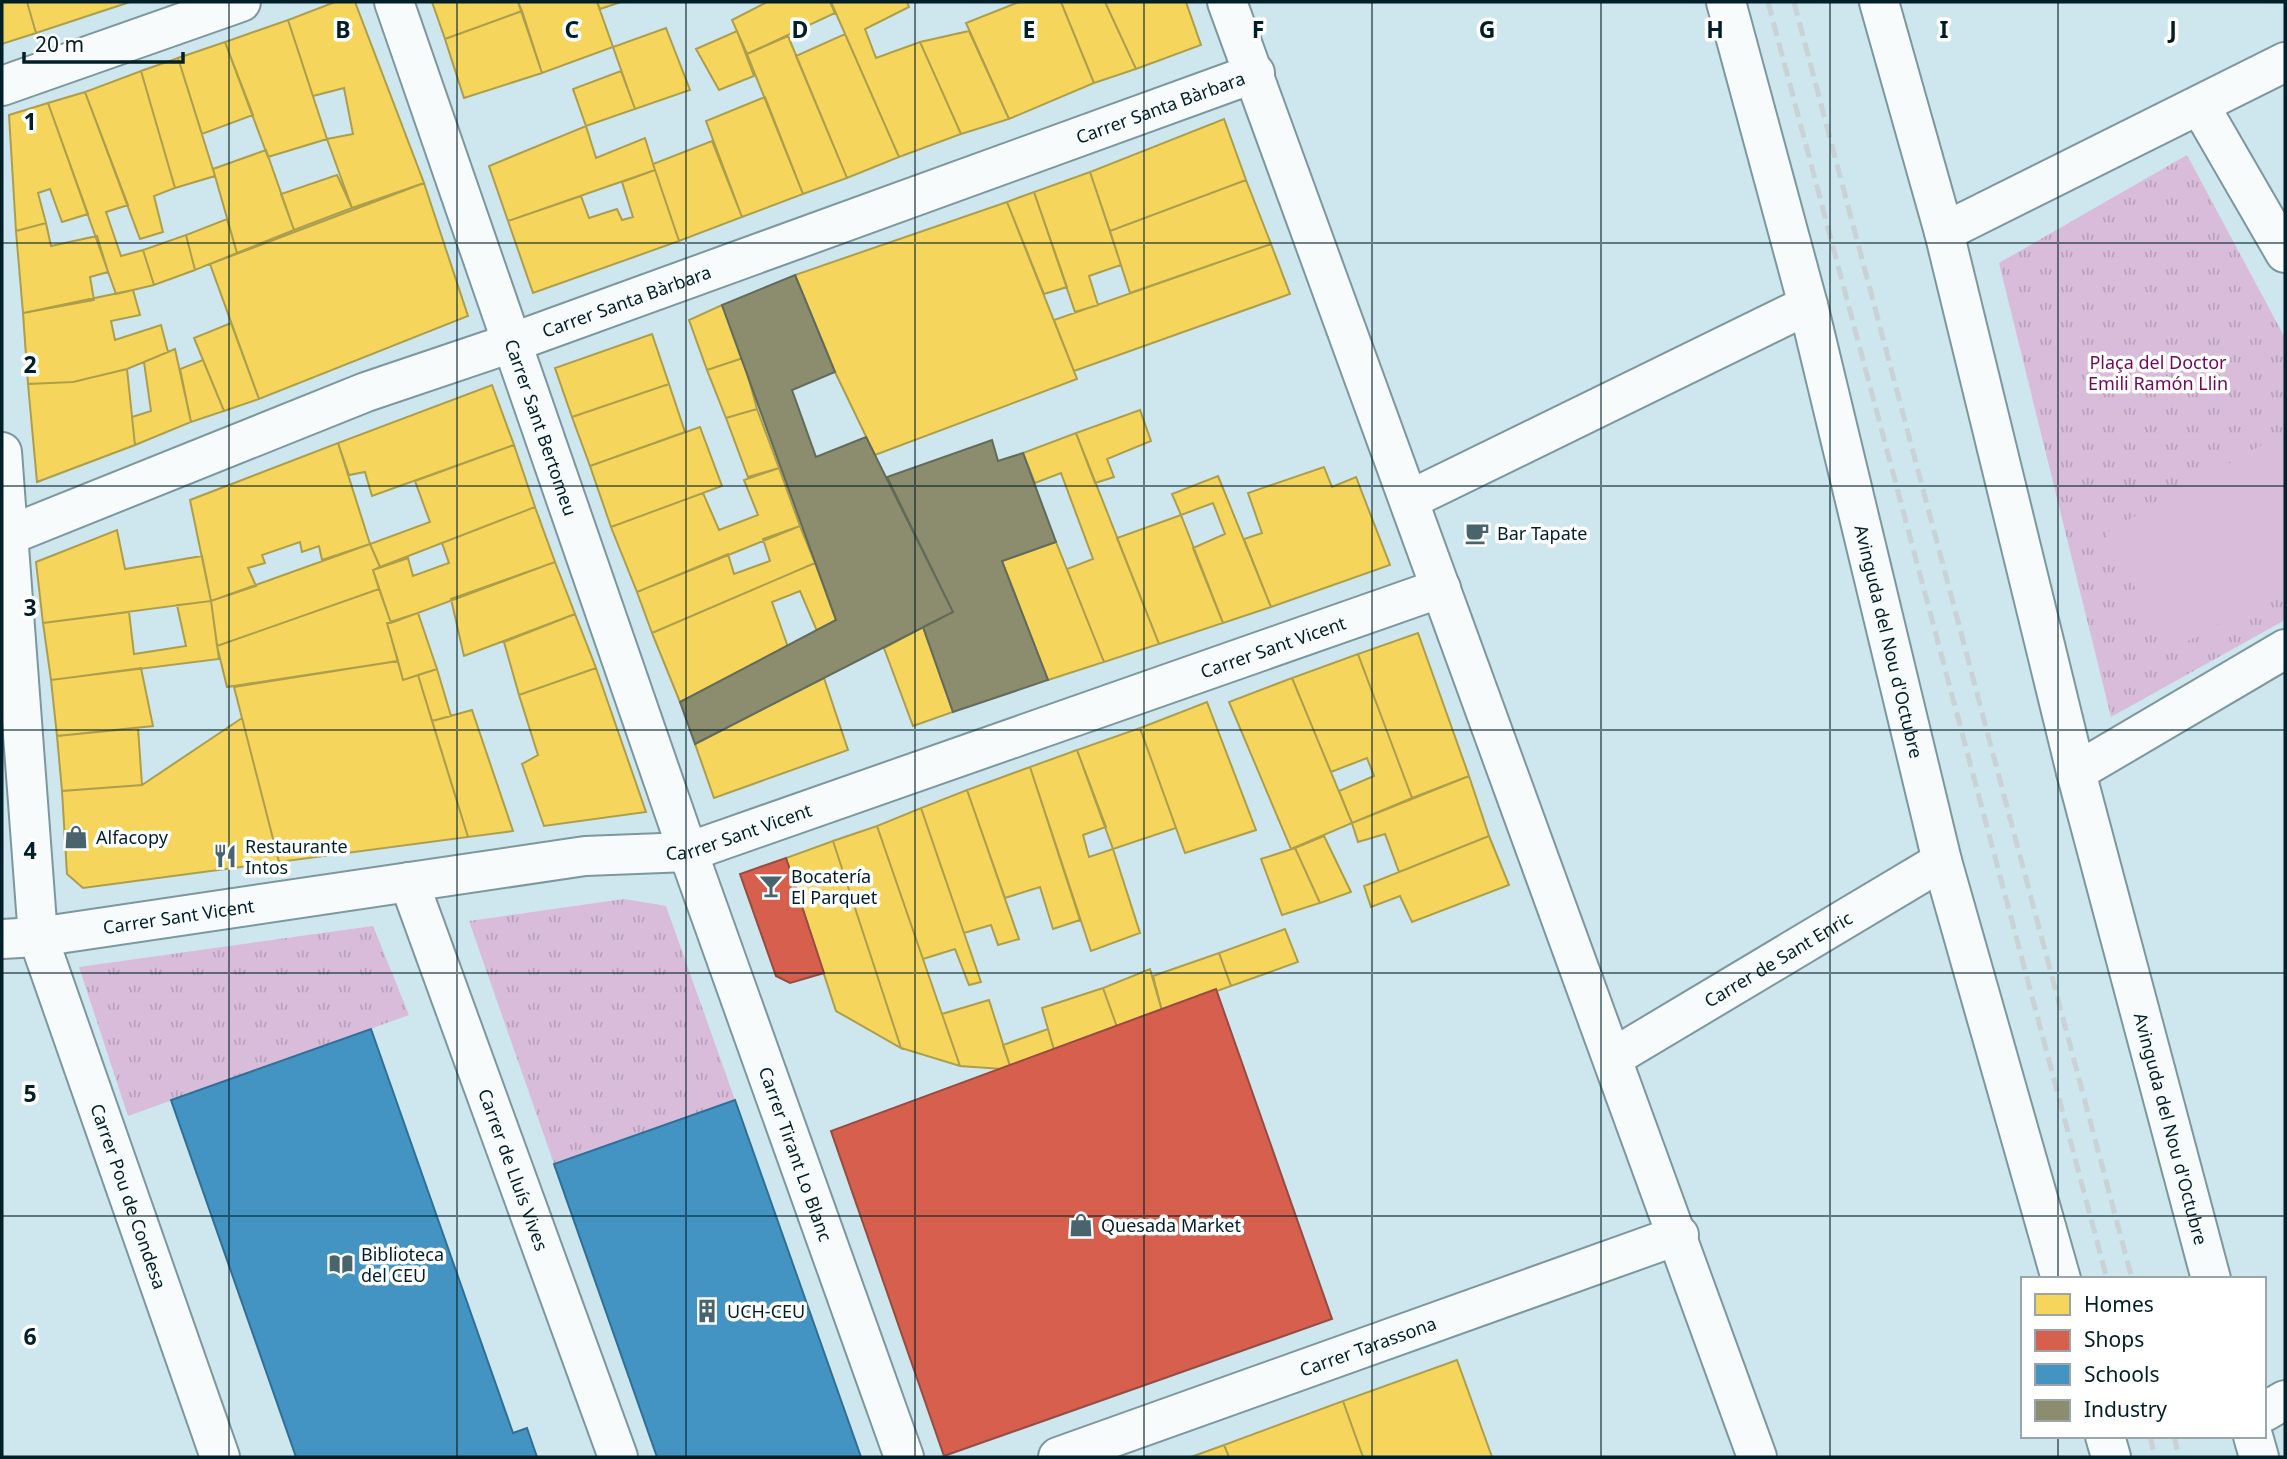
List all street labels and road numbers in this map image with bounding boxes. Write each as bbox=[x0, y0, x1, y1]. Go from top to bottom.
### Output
street label: Carrer Santa Bàrbara bbox=[1072, 66, 1248, 149]
street label: Carrer Santa Bàrbara bbox=[538, 259, 714, 343]
street label: Carrer Sant Bertomeu bbox=[499, 336, 583, 519]
street label: Avinguda del Nou d'Octubre bbox=[1849, 522, 1929, 761]
street label: Carrer Sant Vicent bbox=[1197, 610, 1349, 683]
street label: Carrer Sant Vicent bbox=[665, 797, 815, 865]
street label: Carrer Sant Vicent bbox=[101, 893, 256, 939]
street label: Carrer de Sant Enric bbox=[1700, 905, 1857, 1013]
street label: Avinguda del Nou d'Octubre bbox=[2129, 1010, 2213, 1247]
street label: Carrer Tirant Lo Blanc bbox=[754, 1063, 838, 1245]
street label: Carrer de Lluís Vives bbox=[473, 1085, 554, 1254]
street label: Carrer Pou de Condesa bbox=[85, 1100, 172, 1292]
street label: Carrer Tarassona bbox=[1296, 1311, 1439, 1382]

